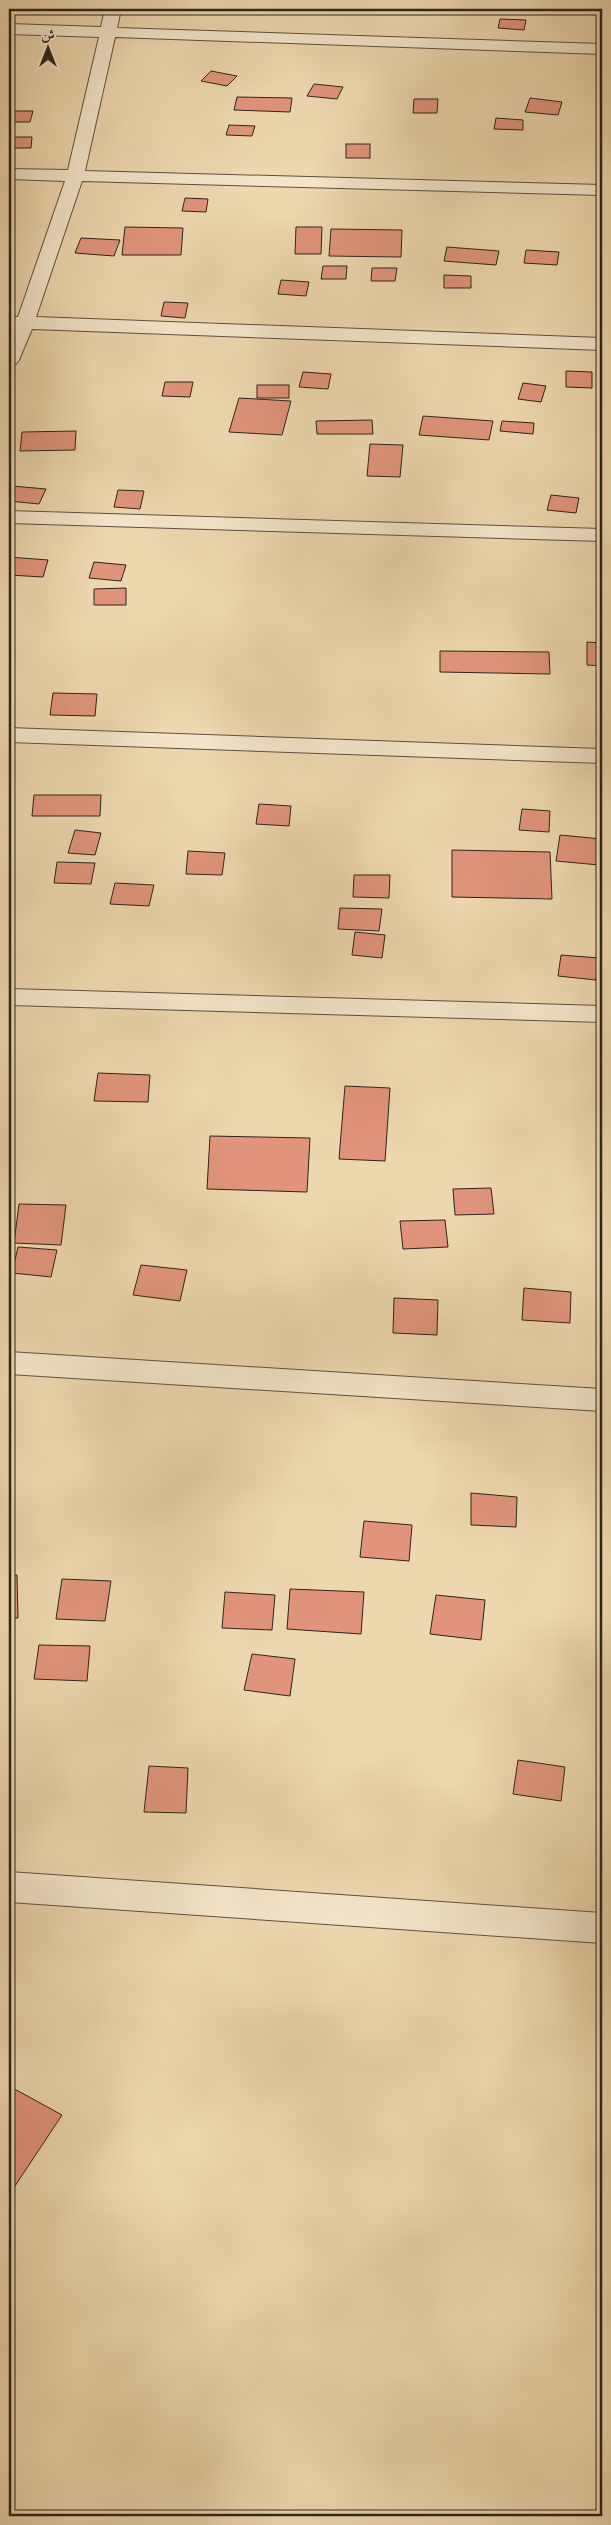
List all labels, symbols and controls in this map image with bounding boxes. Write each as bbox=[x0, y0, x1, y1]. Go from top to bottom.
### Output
north arrow bbox=[22, 22, 72, 72]
text: ش bbox=[41, 25, 55, 45]

